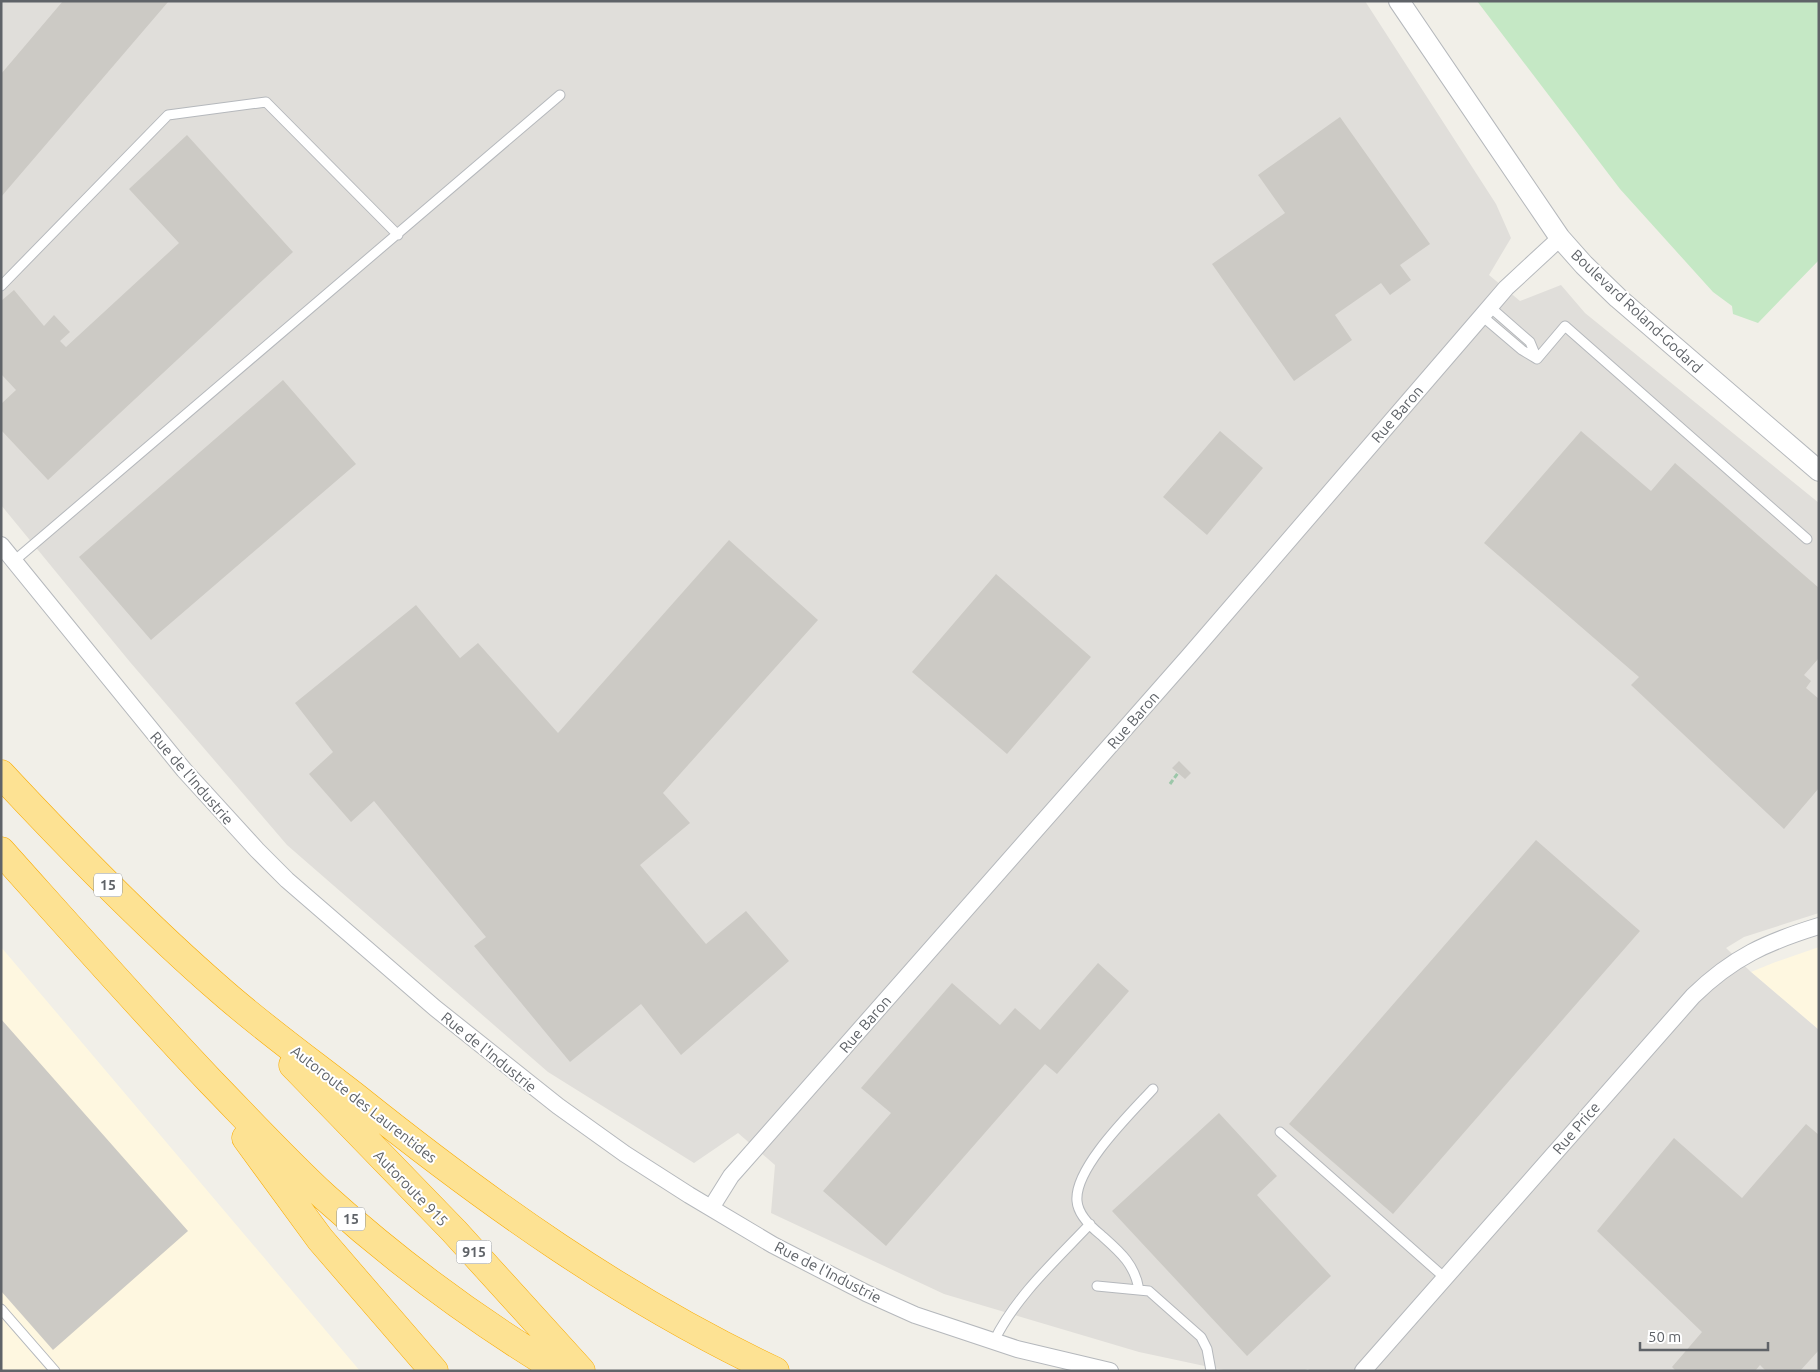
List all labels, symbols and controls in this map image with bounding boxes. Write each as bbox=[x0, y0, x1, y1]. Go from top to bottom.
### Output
street label: Boulevard Roland-Godard bbox=[1568, 246, 1706, 376]
street label: Rue Baron bbox=[1368, 382, 1426, 446]
street label: Rue Baron bbox=[1104, 688, 1162, 752]
street label: Rue de l'Industrie bbox=[147, 728, 237, 828]
road number: 15 bbox=[94, 874, 122, 896]
street label: Rue Baron bbox=[836, 992, 894, 1056]
street label: Rue de l'Industrie bbox=[438, 1008, 540, 1096]
street label: Autoroute des Laurentides bbox=[288, 1042, 440, 1166]
street label: Rue Price bbox=[1549, 1099, 1603, 1157]
street label: Autoroute 915 bbox=[371, 1147, 451, 1229]
road number: 15 bbox=[337, 1208, 365, 1230]
street label: Rue de l'Industrie bbox=[772, 1238, 884, 1306]
road number: 915 bbox=[456, 1240, 492, 1264]
scale bar bbox=[1640, 1320, 1768, 1352]
text: 50 m bbox=[1648, 1328, 1681, 1345]

